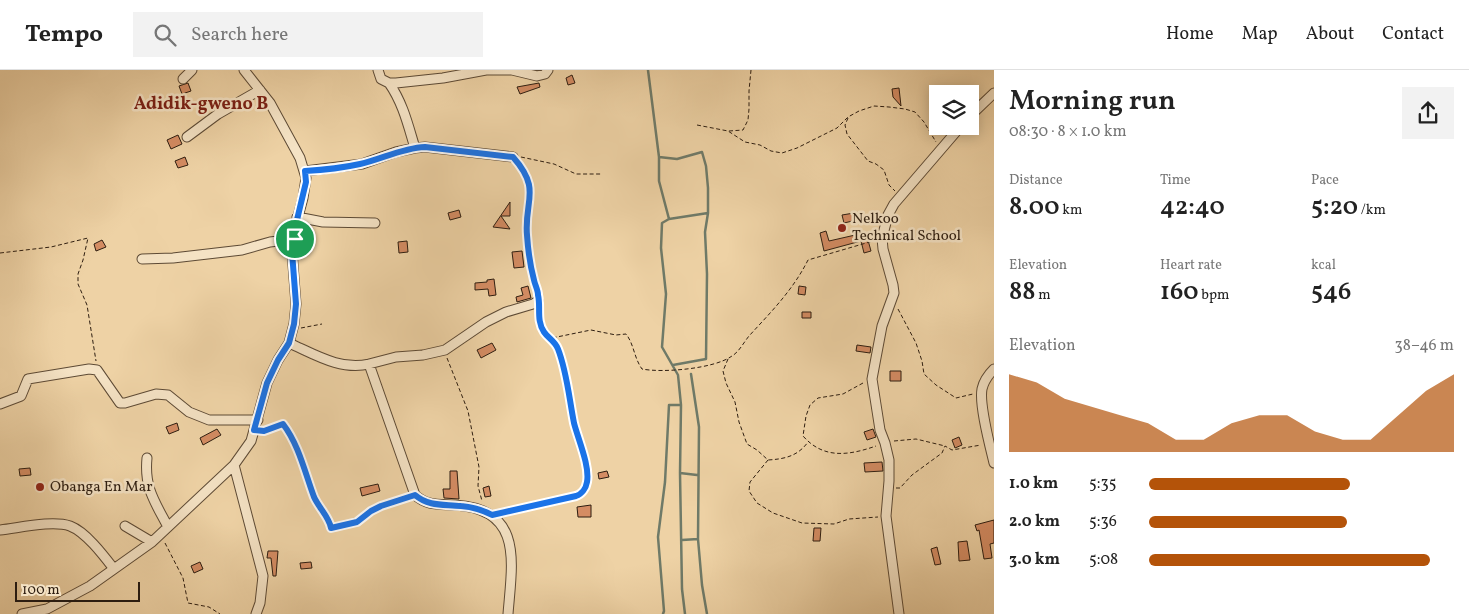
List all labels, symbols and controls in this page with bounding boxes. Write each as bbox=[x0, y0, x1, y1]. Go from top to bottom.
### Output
search box bbox=[133, 12, 483, 57]
text: Tempo bbox=[25, 18, 103, 52]
icon: search bbox=[151, 21, 179, 49]
text: Search here bbox=[191, 22, 288, 48]
text: Home bbox=[1166, 22, 1214, 47]
text: Map bbox=[1242, 22, 1278, 47]
text: About bbox=[1306, 22, 1354, 47]
text: Contact bbox=[1382, 22, 1444, 47]
text: Morning run bbox=[1009, 82, 1176, 121]
map controls bbox=[929, 85, 979, 135]
button: layers bbox=[929, 85, 979, 135]
button: share bbox=[1402, 87, 1454, 139]
district label: Adidik-gweno B bbox=[134, 92, 268, 117]
text: 08:30 · 8 × 1.0 km bbox=[1009, 121, 1127, 143]
text: Distance bbox=[1009, 171, 1063, 190]
text: Time bbox=[1160, 171, 1191, 190]
text: Pace bbox=[1311, 171, 1339, 190]
text: 8.00 bbox=[1009, 190, 1060, 225]
text: 42:40 bbox=[1160, 190, 1225, 225]
text: 5:20 bbox=[1311, 190, 1358, 225]
text: km bbox=[1060, 201, 1082, 220]
text: /km bbox=[1358, 201, 1386, 220]
place label: Nelkoo Technical School bbox=[852, 209, 961, 247]
pin bbox=[274, 218, 316, 260]
marker: Nelkoo Technical School bbox=[836, 222, 848, 234]
icon: arrive bbox=[281, 225, 309, 253]
text: Elevation bbox=[1009, 256, 1067, 275]
text: Heart rate bbox=[1160, 256, 1222, 275]
text: kcal bbox=[1311, 256, 1336, 275]
text: 88 bbox=[1009, 275, 1036, 310]
text: 160 bbox=[1160, 275, 1198, 310]
text: 546 bbox=[1311, 275, 1351, 310]
text: m bbox=[1036, 286, 1051, 305]
text: bpm bbox=[1198, 286, 1229, 305]
text: Elevation bbox=[1009, 335, 1076, 357]
text: 38–46 m bbox=[1395, 335, 1454, 357]
text: 1.0 km bbox=[1009, 473, 1058, 495]
text: 5:35 bbox=[1089, 473, 1116, 495]
place label: Obanga En Mar bbox=[50, 477, 152, 498]
marker: Obanga En Mar bbox=[34, 481, 46, 493]
text: 2.0 km bbox=[1009, 511, 1060, 533]
text: 5:36 bbox=[1089, 511, 1117, 533]
text: 3.0 km bbox=[1009, 549, 1060, 571]
text: 5:08 bbox=[1089, 549, 1118, 571]
scale bar bbox=[15, 579, 140, 602]
text: 100 m bbox=[22, 581, 60, 600]

